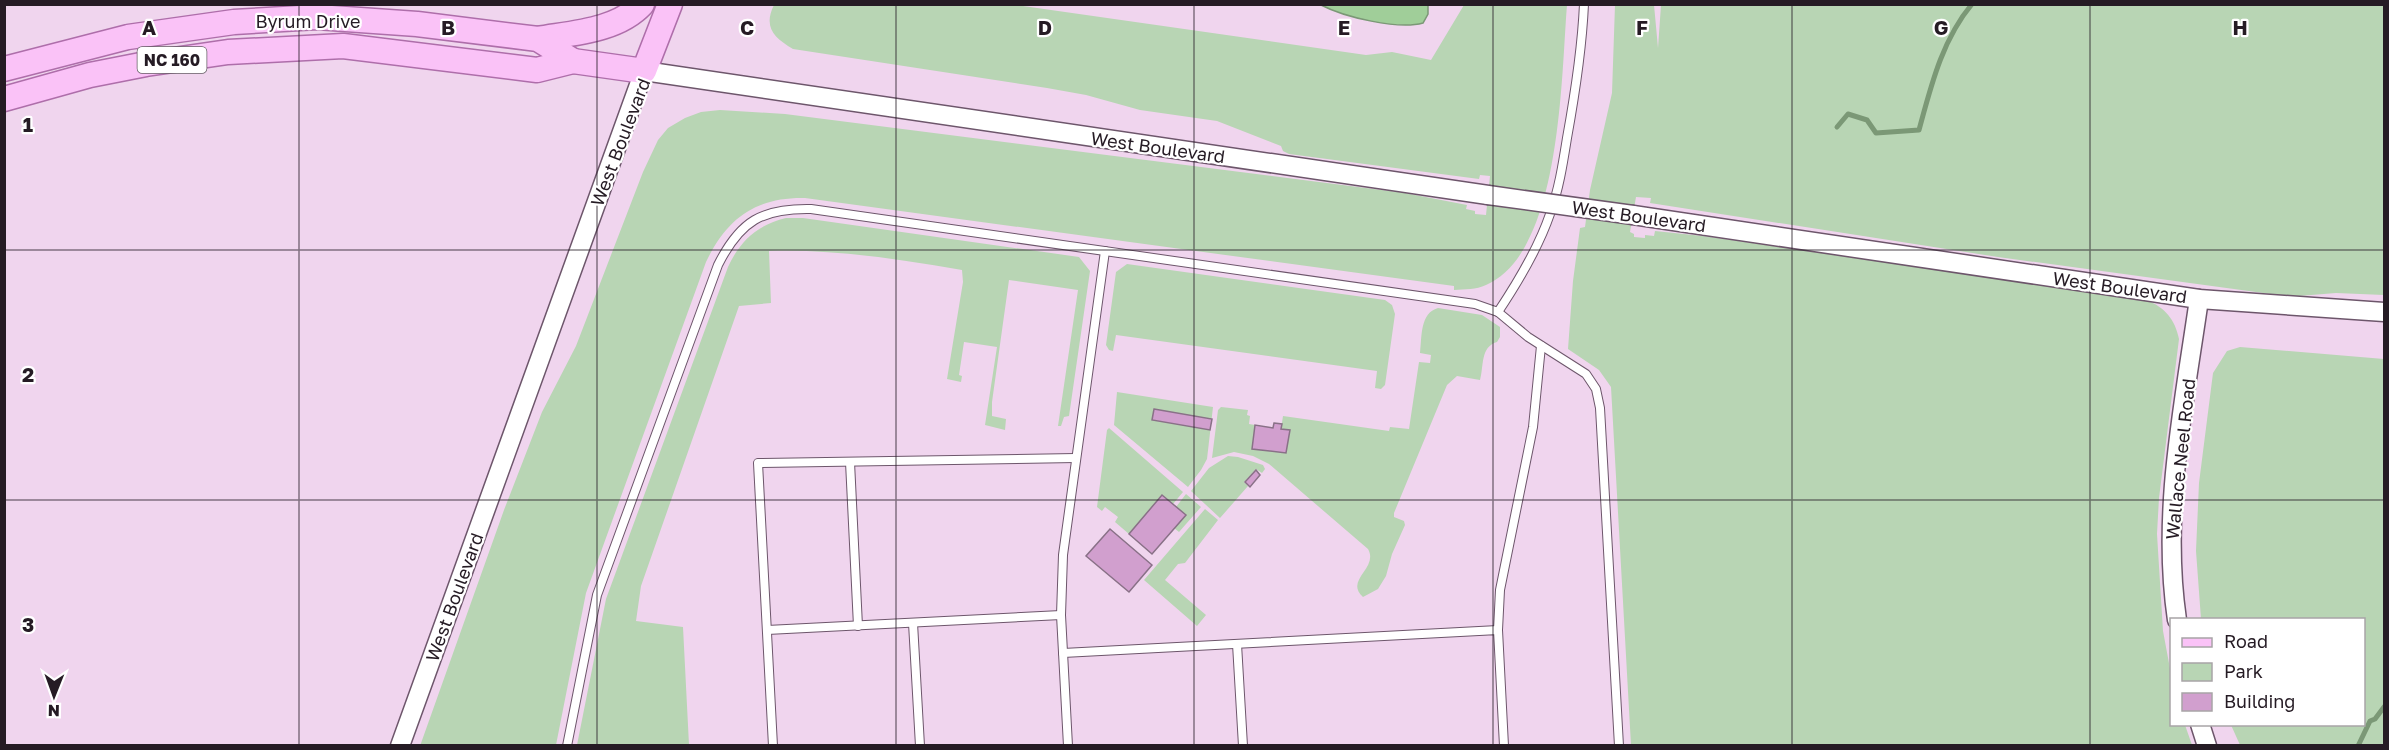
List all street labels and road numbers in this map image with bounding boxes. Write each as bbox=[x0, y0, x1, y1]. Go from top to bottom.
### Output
street label: Byrum Drive bbox=[256, 10, 360, 32]
road number: NC 160 bbox=[138, 47, 207, 73]
street label: West Boulevard bbox=[585, 75, 655, 209]
street label: West Boulevard bbox=[1089, 127, 1227, 167]
street label: West Boulevard bbox=[1570, 196, 1708, 236]
street label: West Boulevard bbox=[2051, 267, 2189, 307]
street label: Wallace Neel Road bbox=[2161, 377, 2199, 541]
street label: West Boulevard bbox=[421, 530, 487, 664]

